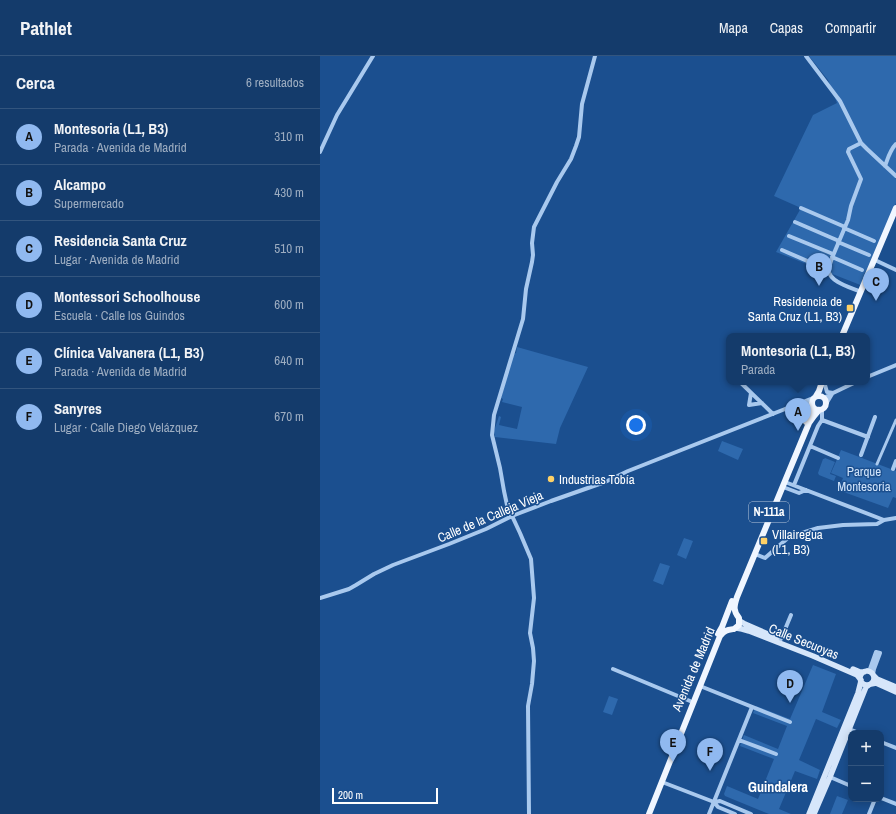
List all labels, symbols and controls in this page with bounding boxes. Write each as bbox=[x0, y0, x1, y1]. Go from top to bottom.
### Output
text: Pathlet bbox=[20, 15, 72, 41]
text: Mapa bbox=[719, 19, 748, 37]
text: Capas bbox=[770, 19, 803, 37]
text: Compartir bbox=[825, 19, 876, 37]
text: Cerca bbox=[16, 71, 55, 94]
text: 6 resultados bbox=[246, 74, 304, 91]
text: Montesoria (L1, B3) bbox=[54, 118, 168, 139]
text: A bbox=[25, 128, 33, 145]
text: 310 m bbox=[274, 128, 304, 145]
text: Parada · Avenida de Madrid bbox=[54, 139, 187, 156]
text: Alcampo bbox=[54, 174, 106, 195]
text: B bbox=[25, 184, 33, 201]
text: 430 m bbox=[274, 184, 304, 201]
text: Supermercado bbox=[54, 195, 124, 212]
text: Residencia Santa Cruz bbox=[54, 230, 187, 251]
text: C bbox=[25, 240, 33, 257]
text: 510 m bbox=[274, 240, 304, 257]
text: Lugar · Avenida de Madrid bbox=[54, 251, 179, 268]
pin: B bbox=[806, 253, 832, 286]
pin: C bbox=[863, 268, 889, 301]
text: Montessori Schoolhouse bbox=[54, 286, 200, 307]
place label: Residencia de Santa Cruz (L1, B3) bbox=[748, 293, 842, 325]
text: D bbox=[25, 296, 33, 313]
text: 600 m bbox=[274, 296, 304, 313]
marker: Residencia de Santa Cruz (L1, B3) bbox=[845, 303, 855, 313]
text: Escuela · Calle los Guindos bbox=[54, 307, 185, 324]
popup bbox=[726, 333, 870, 385]
text: Montesoria (L1, B3) bbox=[741, 340, 855, 361]
text: Clínica Valvanera (L1, B3) bbox=[54, 342, 204, 363]
text: E bbox=[25, 352, 33, 369]
text: 640 m bbox=[274, 352, 304, 369]
text: Parada bbox=[741, 361, 775, 378]
text: Parada · Avenida de Madrid bbox=[54, 363, 187, 380]
text: Sanyres bbox=[54, 398, 102, 419]
pin: A bbox=[785, 398, 811, 431]
text: F bbox=[26, 408, 32, 425]
text: 670 m bbox=[274, 408, 304, 425]
your location bbox=[626, 415, 646, 435]
text: Lugar · Calle Diego Velázquez bbox=[54, 419, 198, 436]
park label: Parque Montesoria bbox=[837, 463, 891, 495]
place label: Industrias Tobía bbox=[559, 471, 635, 488]
marker: Industrias Tobía bbox=[546, 474, 556, 484]
street label: Calle de la Calleja Vieja bbox=[435, 487, 546, 546]
road number: N-111a bbox=[749, 502, 789, 522]
place label: Villairegua (L1, B3) bbox=[772, 526, 823, 558]
marker: Villairegua (L1, B3) bbox=[759, 536, 769, 546]
street label: Calle Secuoyas bbox=[766, 620, 841, 663]
street label: Avenida de Madrid bbox=[668, 624, 719, 715]
pin: D bbox=[777, 670, 803, 703]
pin: E bbox=[660, 729, 686, 762]
map controls bbox=[848, 730, 884, 802]
button: + bbox=[848, 730, 884, 766]
pin: F bbox=[697, 738, 723, 771]
button: − bbox=[848, 766, 884, 802]
district label: Guindalera bbox=[748, 778, 809, 796]
scale bar bbox=[332, 786, 438, 805]
text: 200 m bbox=[338, 788, 363, 802]

